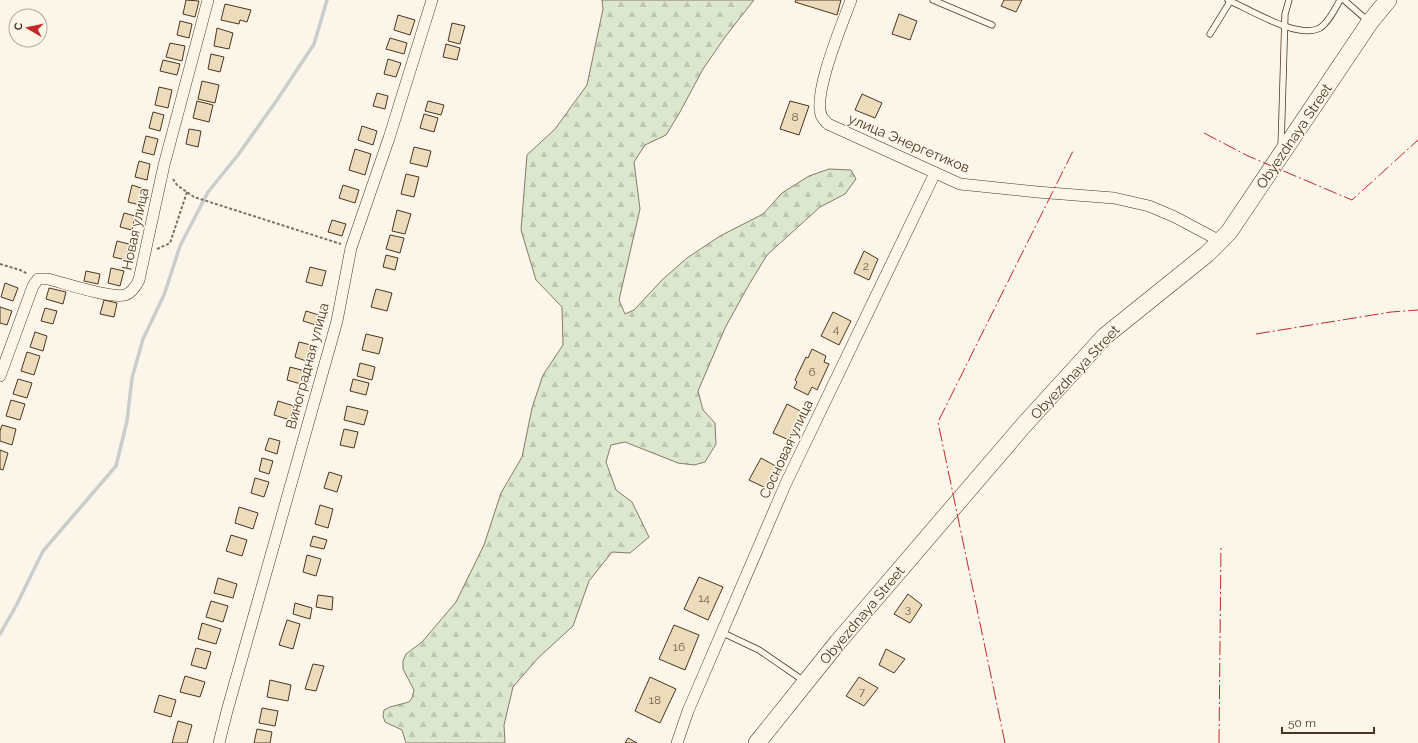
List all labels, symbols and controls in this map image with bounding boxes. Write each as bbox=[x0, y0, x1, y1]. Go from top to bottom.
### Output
north arrow bbox=[8, 8, 48, 48]
text: С bbox=[12, 21, 26, 31]
street label: Obyezdnaya Street bbox=[1253, 80, 1335, 191]
house number: 8 bbox=[791, 110, 799, 124]
street label: улица Энергетиков bbox=[846, 110, 972, 176]
street label: Новая улица bbox=[118, 186, 152, 272]
house number: 2 bbox=[863, 259, 869, 273]
street label: Виноградная улица bbox=[282, 301, 332, 431]
street label: Obyezdnaya Street bbox=[1027, 321, 1123, 422]
house number: 4 bbox=[833, 322, 840, 336]
house number: 6 bbox=[808, 365, 816, 379]
street label: Сосновая улица bbox=[756, 397, 816, 501]
street label: Obyezdnaya Street bbox=[816, 563, 908, 667]
house number: 14 bbox=[698, 591, 710, 605]
house number: 3 bbox=[905, 602, 911, 616]
house number: 16 bbox=[673, 640, 685, 654]
house number: 7 bbox=[859, 685, 866, 699]
house number: 18 bbox=[649, 693, 661, 707]
scale bar bbox=[1282, 709, 1374, 735]
text: 50 m bbox=[1288, 716, 1316, 730]

